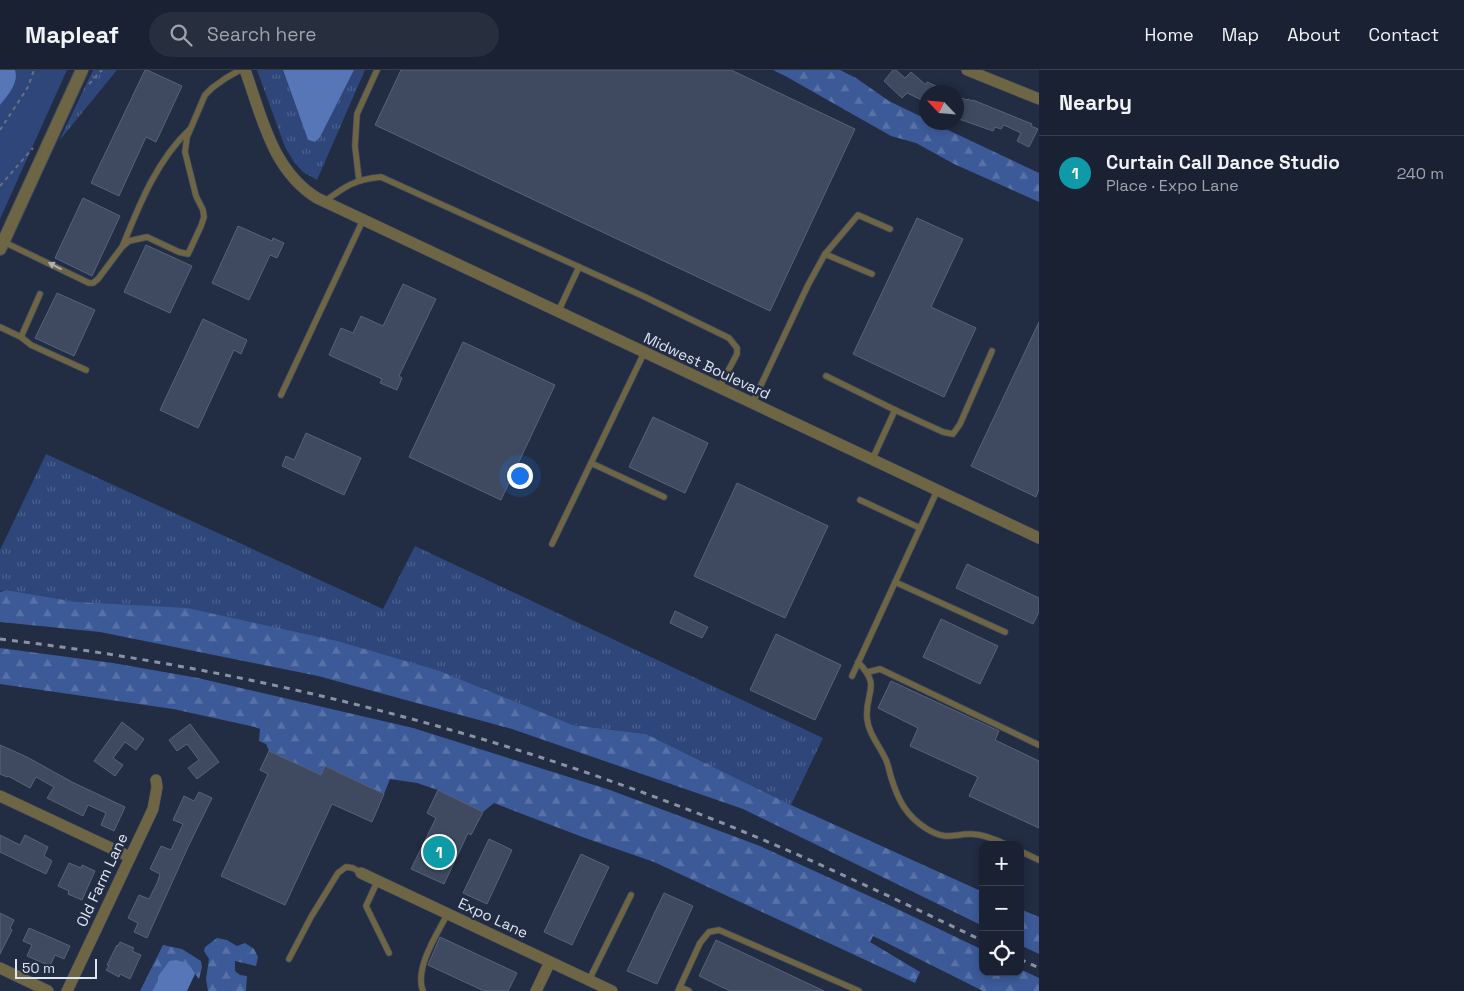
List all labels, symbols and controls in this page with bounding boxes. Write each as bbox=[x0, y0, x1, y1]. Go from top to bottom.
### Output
search box bbox=[149, 12, 499, 57]
text: Mapleaf bbox=[25, 19, 119, 50]
icon: search bbox=[167, 21, 195, 49]
text: Search here bbox=[207, 22, 317, 47]
text: Home bbox=[1145, 23, 1194, 46]
text: Map bbox=[1222, 23, 1259, 46]
text: About bbox=[1287, 23, 1341, 46]
text: Contact bbox=[1369, 23, 1439, 46]
north arrow bbox=[919, 85, 964, 130]
text: Nearby bbox=[1059, 89, 1132, 116]
text: Curtain Call Dance Studio bbox=[1106, 150, 1340, 175]
text: 1 bbox=[1071, 163, 1079, 184]
text: 240 m bbox=[1397, 163, 1444, 184]
text: Place · Expo Lane bbox=[1106, 175, 1239, 196]
one-way arrow bbox=[48, 262, 62, 270]
street label: Midwest Boulevard bbox=[641, 328, 774, 403]
your location bbox=[507, 463, 533, 489]
street label: Old Farm Lane bbox=[72, 830, 132, 930]
pin: 1 bbox=[423, 833, 455, 871]
map controls bbox=[979, 841, 1024, 976]
button: + bbox=[979, 841, 1024, 886]
button: − bbox=[979, 886, 1024, 931]
street label: Expo Lane bbox=[455, 893, 531, 942]
button: locate bbox=[979, 931, 1024, 976]
scale bar bbox=[15, 956, 98, 979]
text: 50 m bbox=[22, 959, 55, 977]

